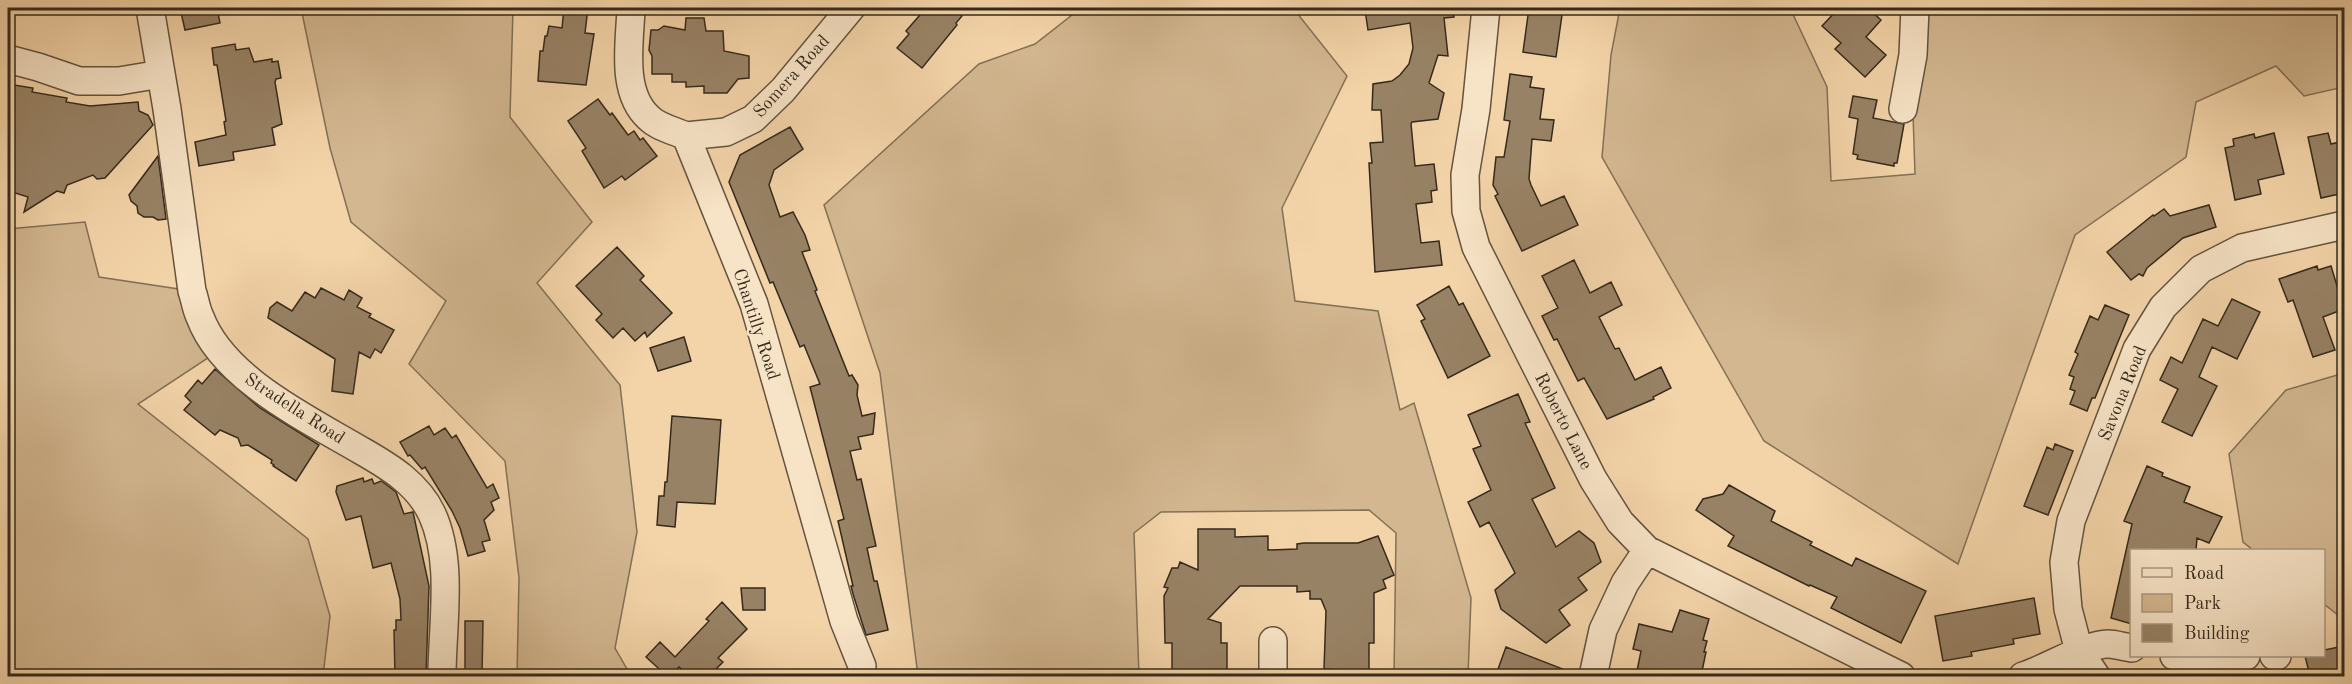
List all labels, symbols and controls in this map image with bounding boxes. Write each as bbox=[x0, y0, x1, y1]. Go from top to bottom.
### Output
street label: Somera Road bbox=[750, 32, 833, 121]
street label: Chantilly Road bbox=[730, 266, 783, 382]
street label: Savona Road bbox=[2096, 343, 2150, 443]
street label: Stradella Road bbox=[241, 370, 348, 448]
street label: Roberto Lane bbox=[1531, 370, 1595, 473]
legend bbox=[2130, 549, 2325, 657]
text: Road bbox=[2184, 565, 2224, 583]
text: Park bbox=[2184, 595, 2221, 613]
text: Building bbox=[2184, 625, 2250, 643]

